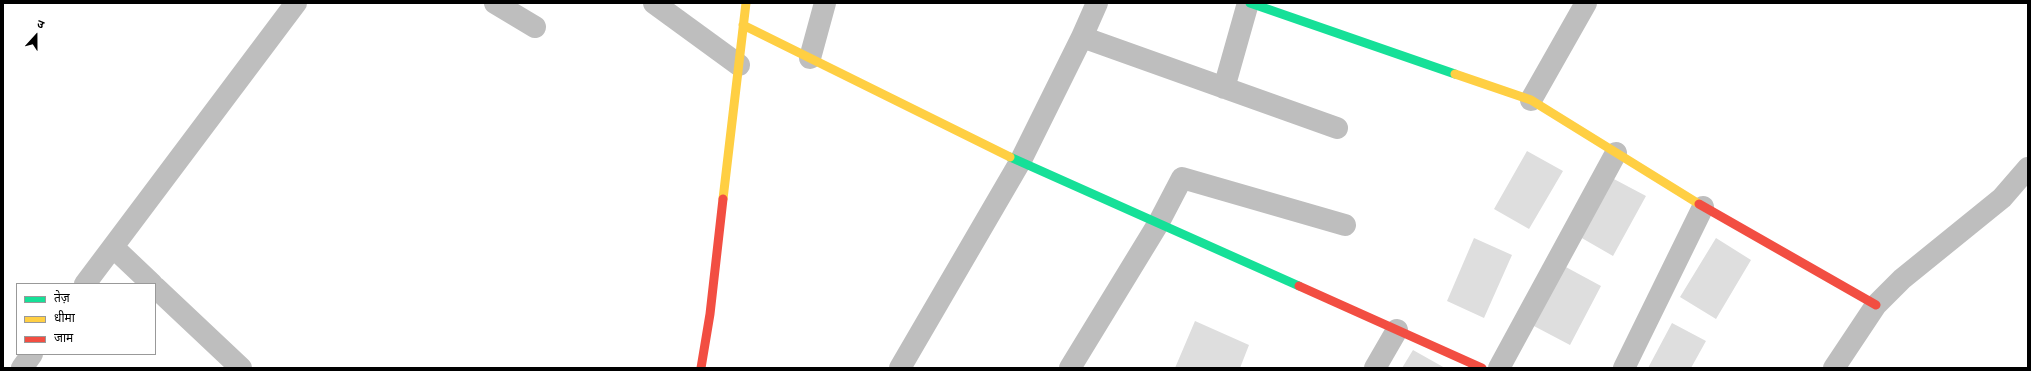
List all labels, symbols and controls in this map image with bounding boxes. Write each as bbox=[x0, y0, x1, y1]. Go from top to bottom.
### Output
north arrow bbox=[16, 16, 56, 56]
text: उ bbox=[35, 17, 46, 32]
legend bbox=[16, 283, 156, 355]
text: तेज़ bbox=[54, 291, 70, 305]
text: धीमा bbox=[54, 311, 75, 325]
text: जाम bbox=[54, 331, 73, 345]

